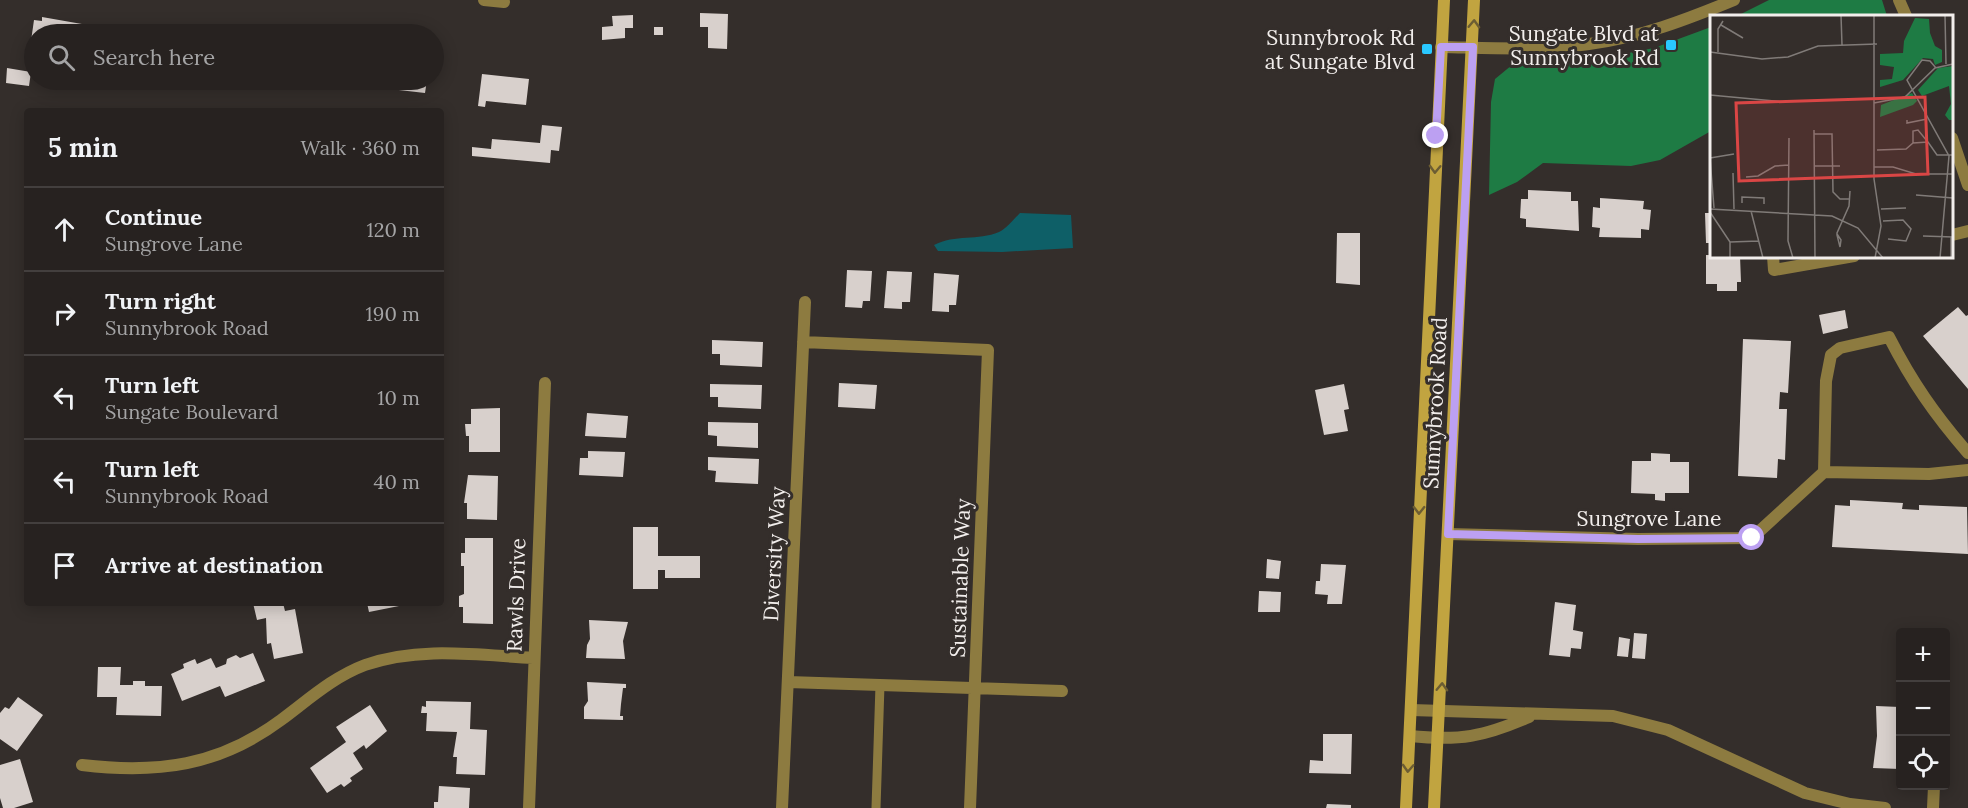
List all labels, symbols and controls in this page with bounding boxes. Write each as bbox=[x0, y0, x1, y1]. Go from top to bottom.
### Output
inset map bbox=[1710, 15, 1953, 258]
one-way arrow bbox=[1467, 19, 1480, 28]
place label: Sungate Blvd at Sunnybrook Rd bbox=[1509, 20, 1660, 71]
search box bbox=[24, 24, 444, 90]
place label: Sunnybrook Rd at Sungate Blvd bbox=[1265, 24, 1415, 75]
marker: Sungate Blvd at Sunnybrook Rd bbox=[1664, 38, 1678, 52]
icon: search bbox=[45, 41, 78, 74]
marker: Sunnybrook Rd at Sungate Blvd bbox=[1420, 42, 1434, 56]
text: Search here bbox=[93, 43, 215, 71]
route end bbox=[1422, 122, 1448, 148]
text: 5 min bbox=[48, 131, 118, 164]
text: Walk · 360 m bbox=[301, 135, 420, 160]
one-way arrow bbox=[1429, 164, 1441, 173]
text: Continue bbox=[105, 203, 202, 231]
icon: ahead bbox=[48, 213, 81, 246]
text: 120 m bbox=[366, 217, 420, 242]
text: Sungrove Lane bbox=[105, 231, 243, 256]
text: Turn right bbox=[105, 287, 216, 315]
icon: right bbox=[48, 297, 81, 330]
text: 190 m bbox=[366, 301, 420, 326]
text: Sunnybrook Road bbox=[105, 315, 269, 340]
street label: Sunnybrook Road bbox=[1417, 316, 1453, 490]
text: Turn left bbox=[105, 371, 199, 399]
icon: left bbox=[48, 381, 81, 414]
text: 10 m bbox=[377, 385, 420, 410]
text: Sungate Boulevard bbox=[105, 399, 278, 424]
text: Turn left bbox=[105, 455, 199, 483]
icon: left bbox=[48, 465, 81, 498]
text: 40 m bbox=[374, 469, 420, 494]
text: Sunnybrook Road bbox=[105, 483, 269, 508]
street label: Diversity Way bbox=[757, 486, 791, 622]
street label: Sustainable Way bbox=[944, 498, 976, 658]
street label: Sungrove Lane bbox=[1577, 505, 1721, 532]
one-way arrow bbox=[1413, 506, 1425, 515]
route start bbox=[1738, 524, 1764, 550]
street label: Rawls Drive bbox=[501, 538, 531, 652]
icon: arrive bbox=[48, 549, 81, 582]
text: Arrive at destination bbox=[105, 551, 323, 579]
map controls bbox=[1896, 628, 1950, 790]
button: + bbox=[1896, 628, 1950, 682]
one-way arrow bbox=[1435, 682, 1448, 691]
button: − bbox=[1896, 682, 1950, 736]
button: locate bbox=[1896, 736, 1950, 790]
one-way arrow bbox=[1402, 763, 1415, 772]

